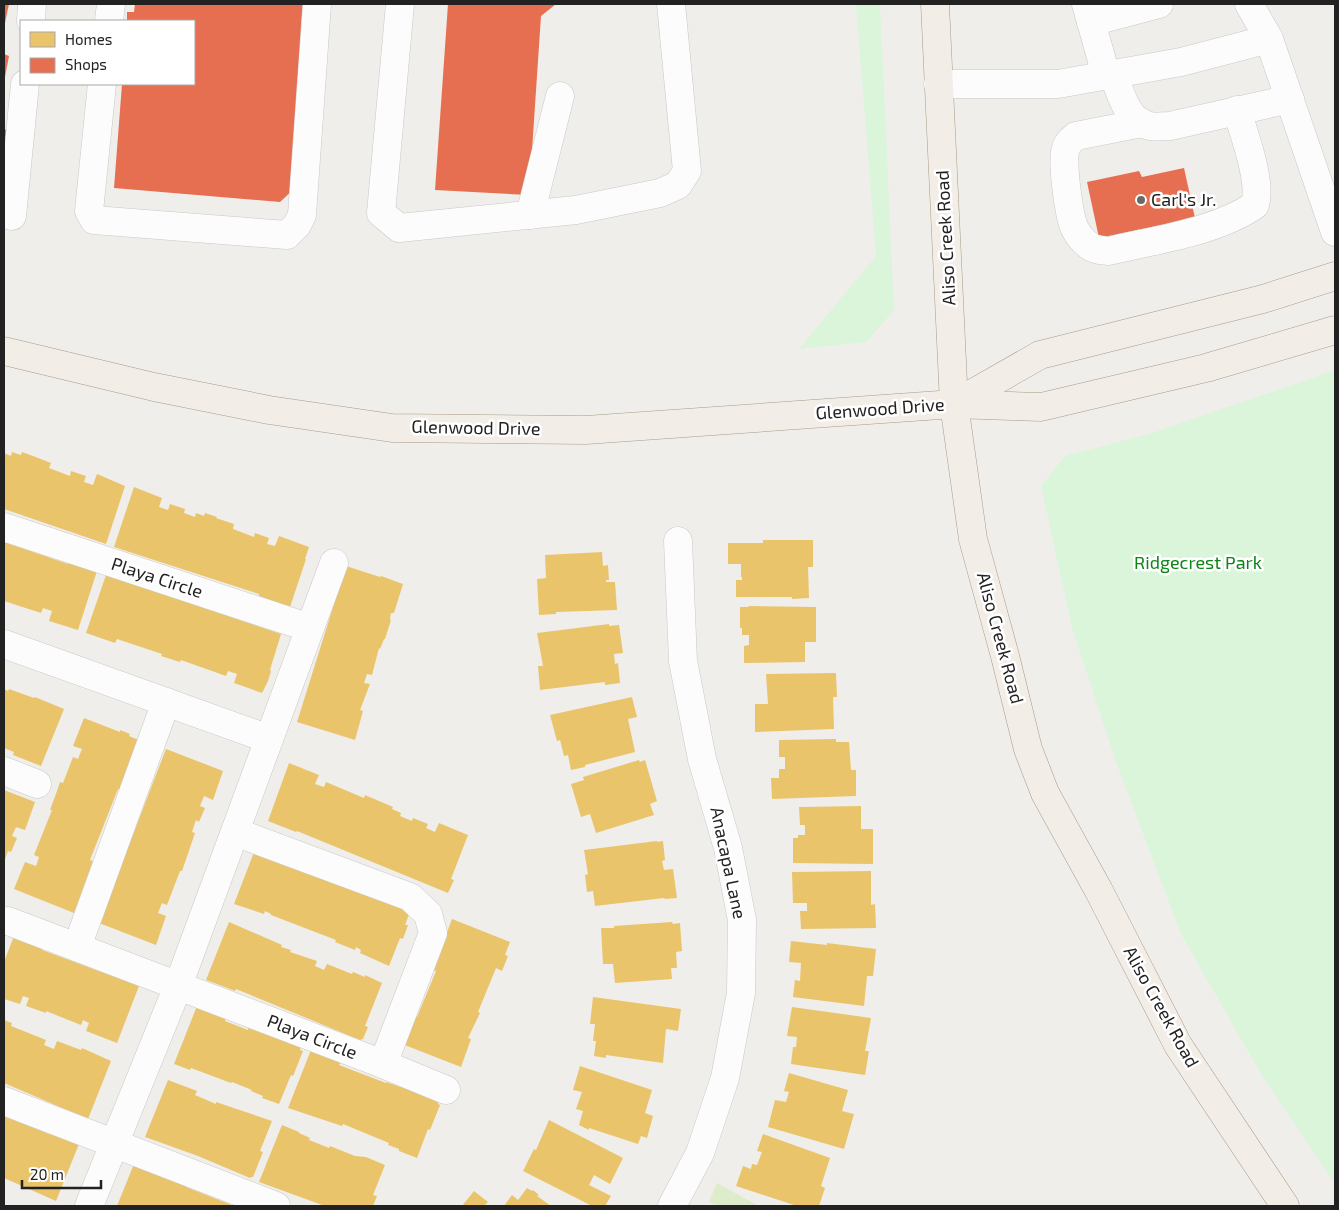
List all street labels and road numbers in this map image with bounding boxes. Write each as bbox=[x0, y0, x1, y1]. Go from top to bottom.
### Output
street label: Aliso Creek Road bbox=[930, 170, 960, 306]
street label: Glenwood Drive bbox=[815, 393, 945, 423]
street label: Glenwood Drive bbox=[411, 415, 541, 439]
street label: Playa Circle bbox=[109, 552, 206, 602]
street label: Aliso Creek Road bbox=[973, 569, 1029, 706]
street label: Anacapa Lane bbox=[706, 805, 752, 921]
street label: Aliso Creek Road bbox=[1119, 942, 1204, 1071]
street label: Playa Circle bbox=[264, 1009, 361, 1063]

